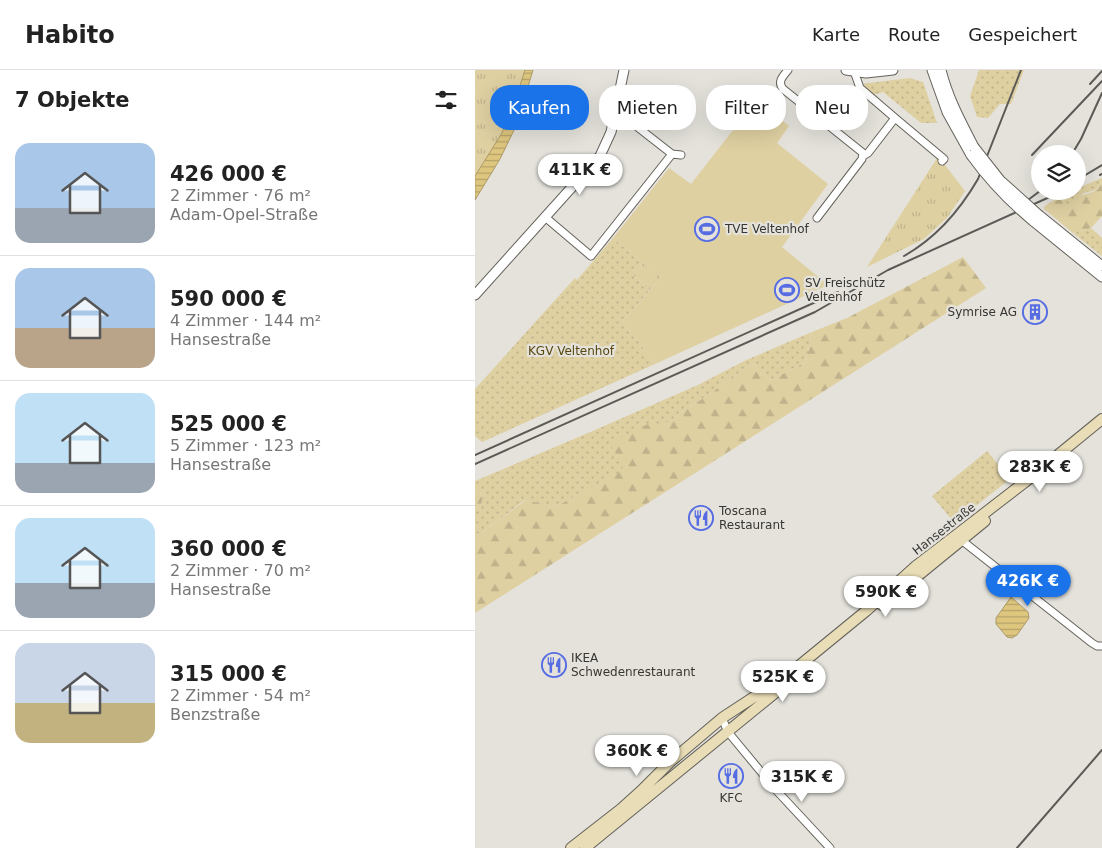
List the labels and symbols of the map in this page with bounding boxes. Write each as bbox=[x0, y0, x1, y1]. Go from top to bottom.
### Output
pin: 411K € bbox=[539, 154, 621, 196]
sports icon: TVE Veltenhof bbox=[694, 216, 720, 242]
place label: TVE Veltenhof bbox=[724, 222, 810, 236]
place label: SV Freischütz Veltenhof bbox=[805, 276, 885, 304]
sports icon: SV Freischütz Veltenhof bbox=[774, 277, 800, 303]
building icon: Symrise AG bbox=[1022, 299, 1048, 325]
place label: Symrise AG bbox=[948, 305, 1017, 319]
park label: KGV Veltenhof bbox=[528, 344, 615, 358]
pin: 283K € bbox=[999, 450, 1081, 493]
street label: Hansestraße bbox=[910, 500, 978, 558]
place label: Toscana Restaurant bbox=[718, 504, 785, 532]
restaurant icon: Toscana Restaurant bbox=[688, 505, 714, 531]
pin: 426K € bbox=[987, 564, 1069, 607]
pin: 590K € bbox=[845, 576, 927, 618]
place label: IKEA Schwedenrestaurant bbox=[571, 651, 695, 679]
restaurant icon: IKEA Schwedenrestaurant bbox=[541, 652, 567, 678]
pin: 525K € bbox=[742, 660, 824, 703]
pin: 360K € bbox=[596, 734, 678, 777]
pin: 315K € bbox=[761, 760, 843, 803]
restaurant icon: KFC bbox=[718, 763, 744, 789]
place label: KFC bbox=[719, 791, 743, 805]

